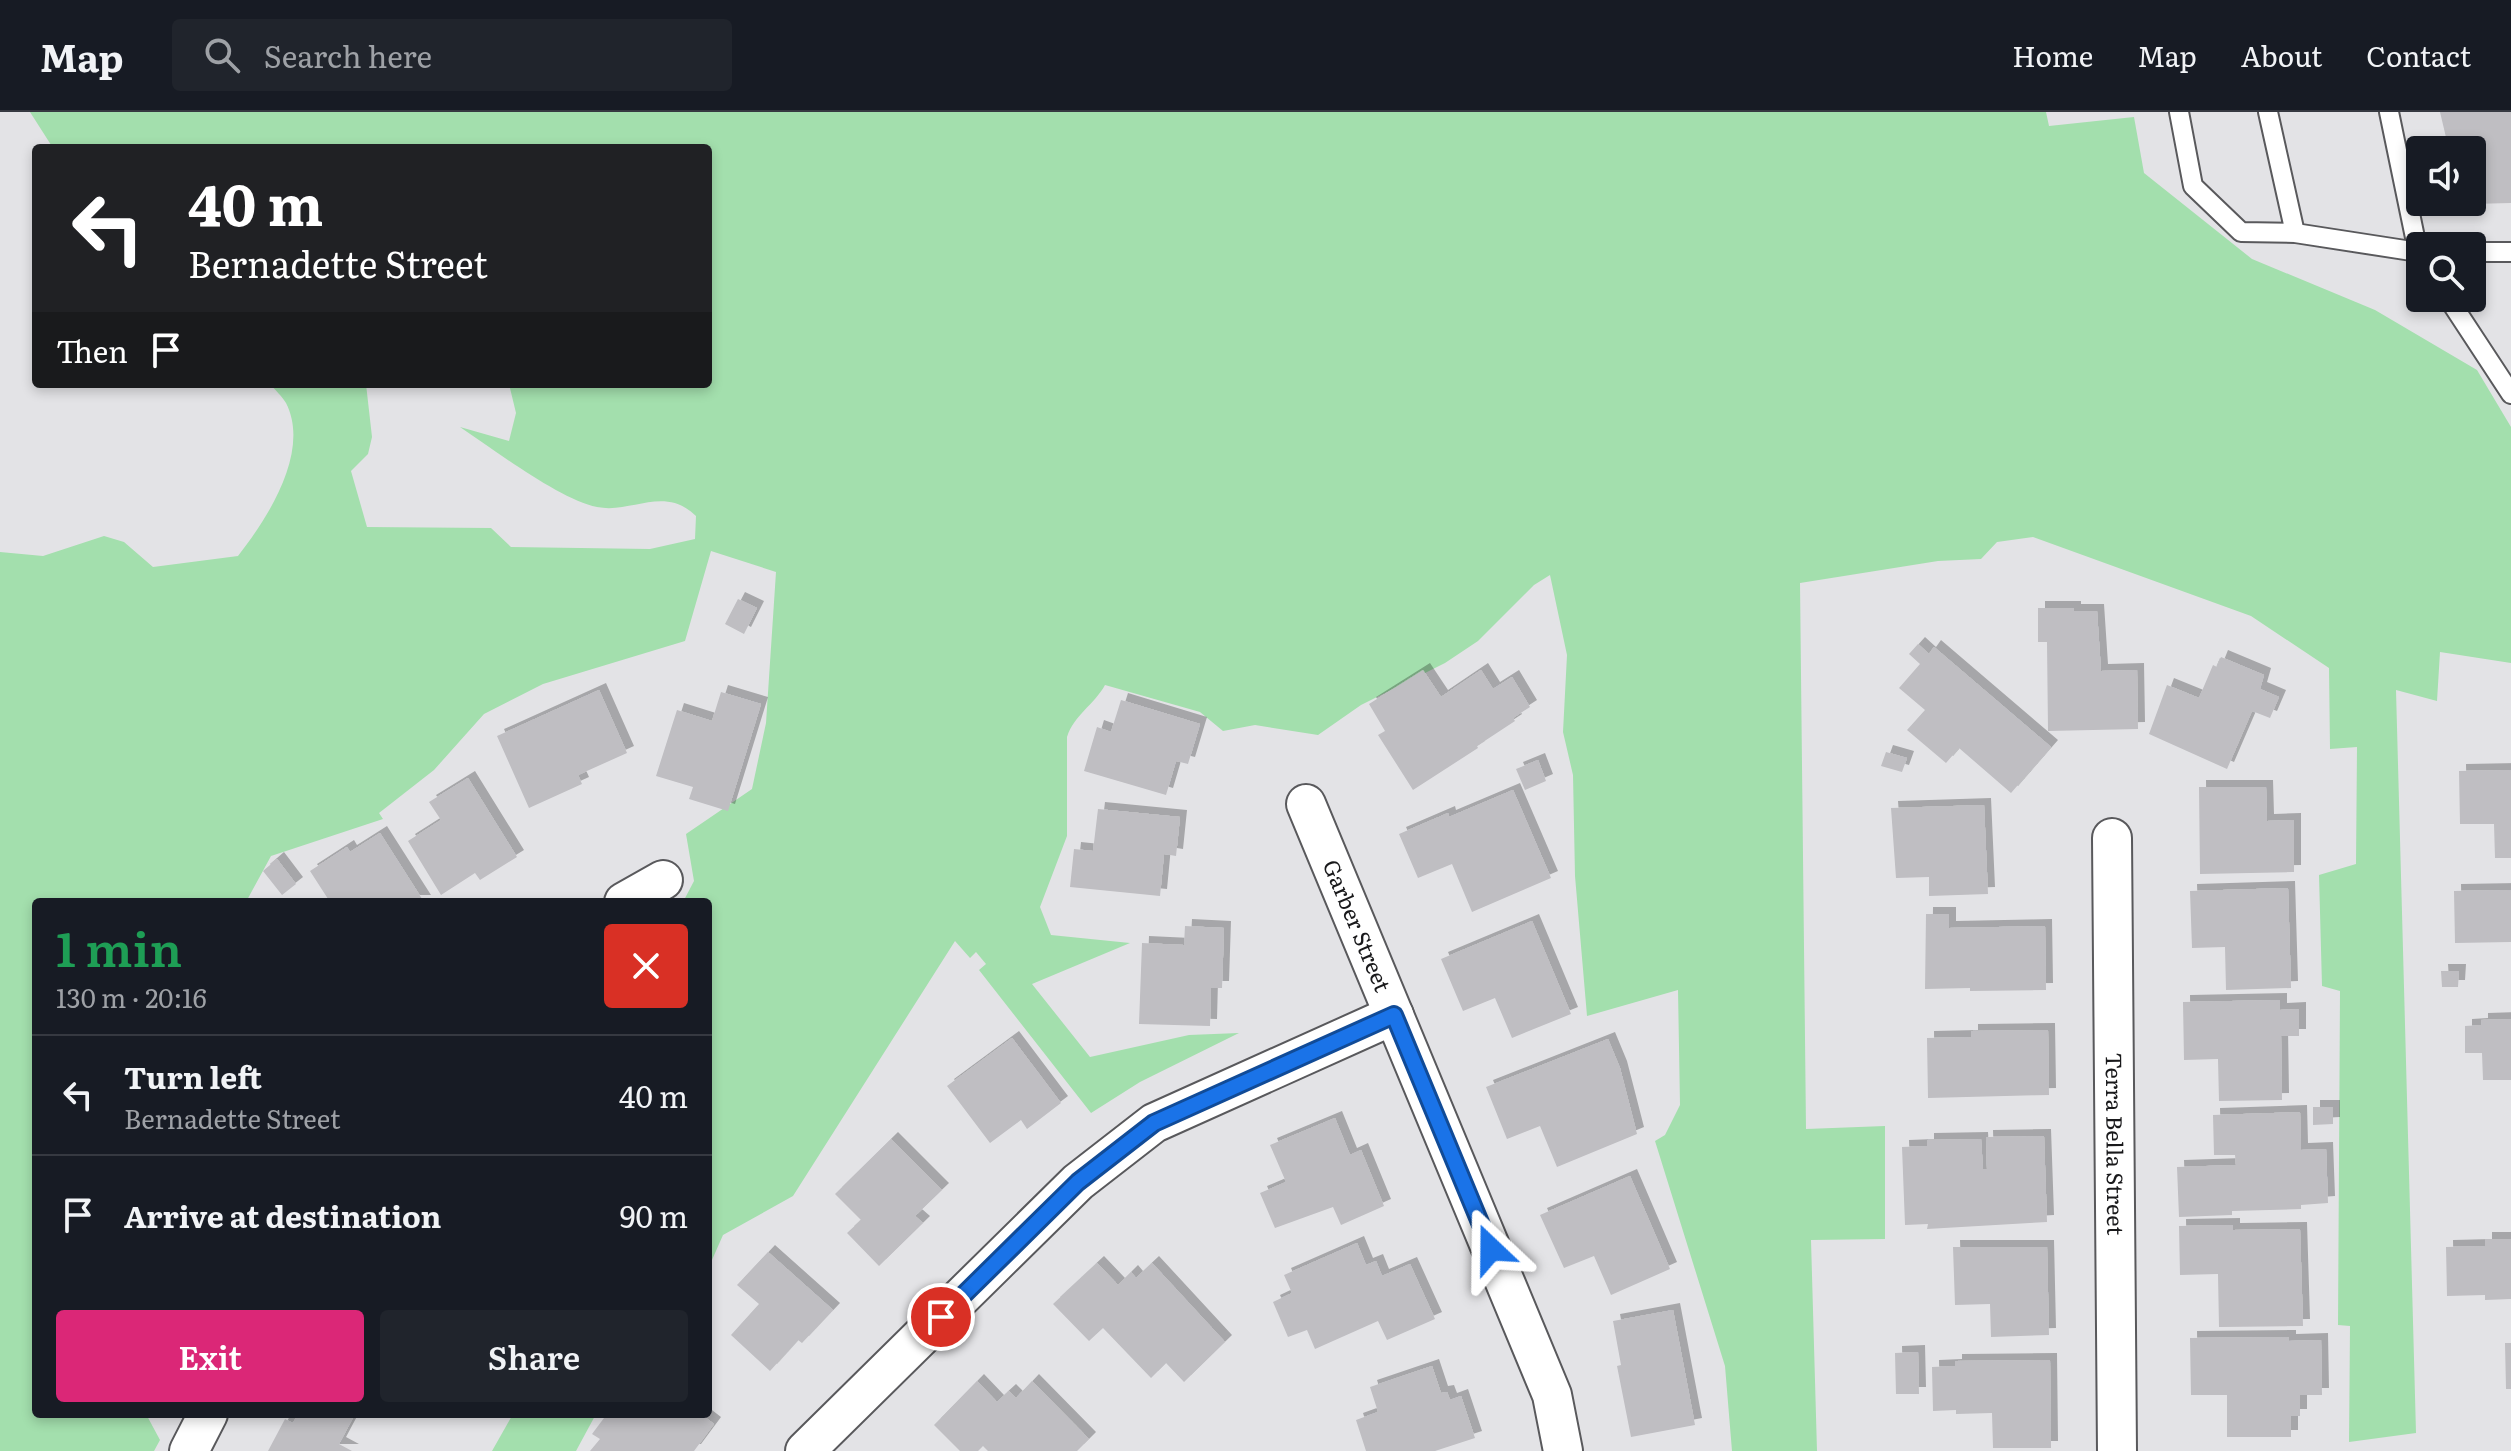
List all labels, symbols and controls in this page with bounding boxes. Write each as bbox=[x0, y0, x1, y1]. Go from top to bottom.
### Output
search box bbox=[172, 19, 732, 91]
text: Map bbox=[40, 27, 124, 84]
icon: search bbox=[200, 33, 244, 77]
text: Search here bbox=[264, 33, 432, 77]
text: Home bbox=[2012, 34, 2093, 76]
text: Map bbox=[2137, 34, 2197, 76]
text: About bbox=[2241, 34, 2322, 76]
text: Contact bbox=[2366, 34, 2471, 76]
map controls bbox=[2406, 136, 2486, 312]
button: sound bbox=[2406, 136, 2486, 216]
text: 40 m bbox=[188, 160, 323, 243]
icon: left bbox=[56, 176, 160, 280]
button: search bbox=[2406, 232, 2486, 312]
text: Bernadette Street bbox=[188, 236, 488, 289]
text: Then bbox=[56, 328, 128, 372]
icon: arrive bbox=[144, 328, 188, 372]
street label: Garber Street bbox=[1316, 854, 1400, 997]
text: 1 min bbox=[56, 911, 182, 982]
button: close bbox=[604, 924, 688, 1008]
text: 130 m · 20:16 bbox=[56, 977, 207, 1016]
street label: Terra Bella Street bbox=[2099, 1053, 2133, 1236]
text: Turn left bbox=[124, 1054, 262, 1098]
icon: left bbox=[56, 1073, 100, 1117]
text: 40 m bbox=[619, 1073, 688, 1117]
text: Bernadette Street bbox=[124, 1098, 340, 1137]
icon: arrive bbox=[56, 1193, 100, 1237]
text: Arrive at destination bbox=[124, 1193, 441, 1237]
text: 90 m bbox=[620, 1193, 688, 1237]
position arrow bbox=[1449, 1207, 1533, 1291]
pin bbox=[907, 1283, 975, 1351]
icon: arrive bbox=[919, 1295, 963, 1339]
button: Exit bbox=[56, 1310, 364, 1402]
button: Share bbox=[380, 1310, 688, 1402]

